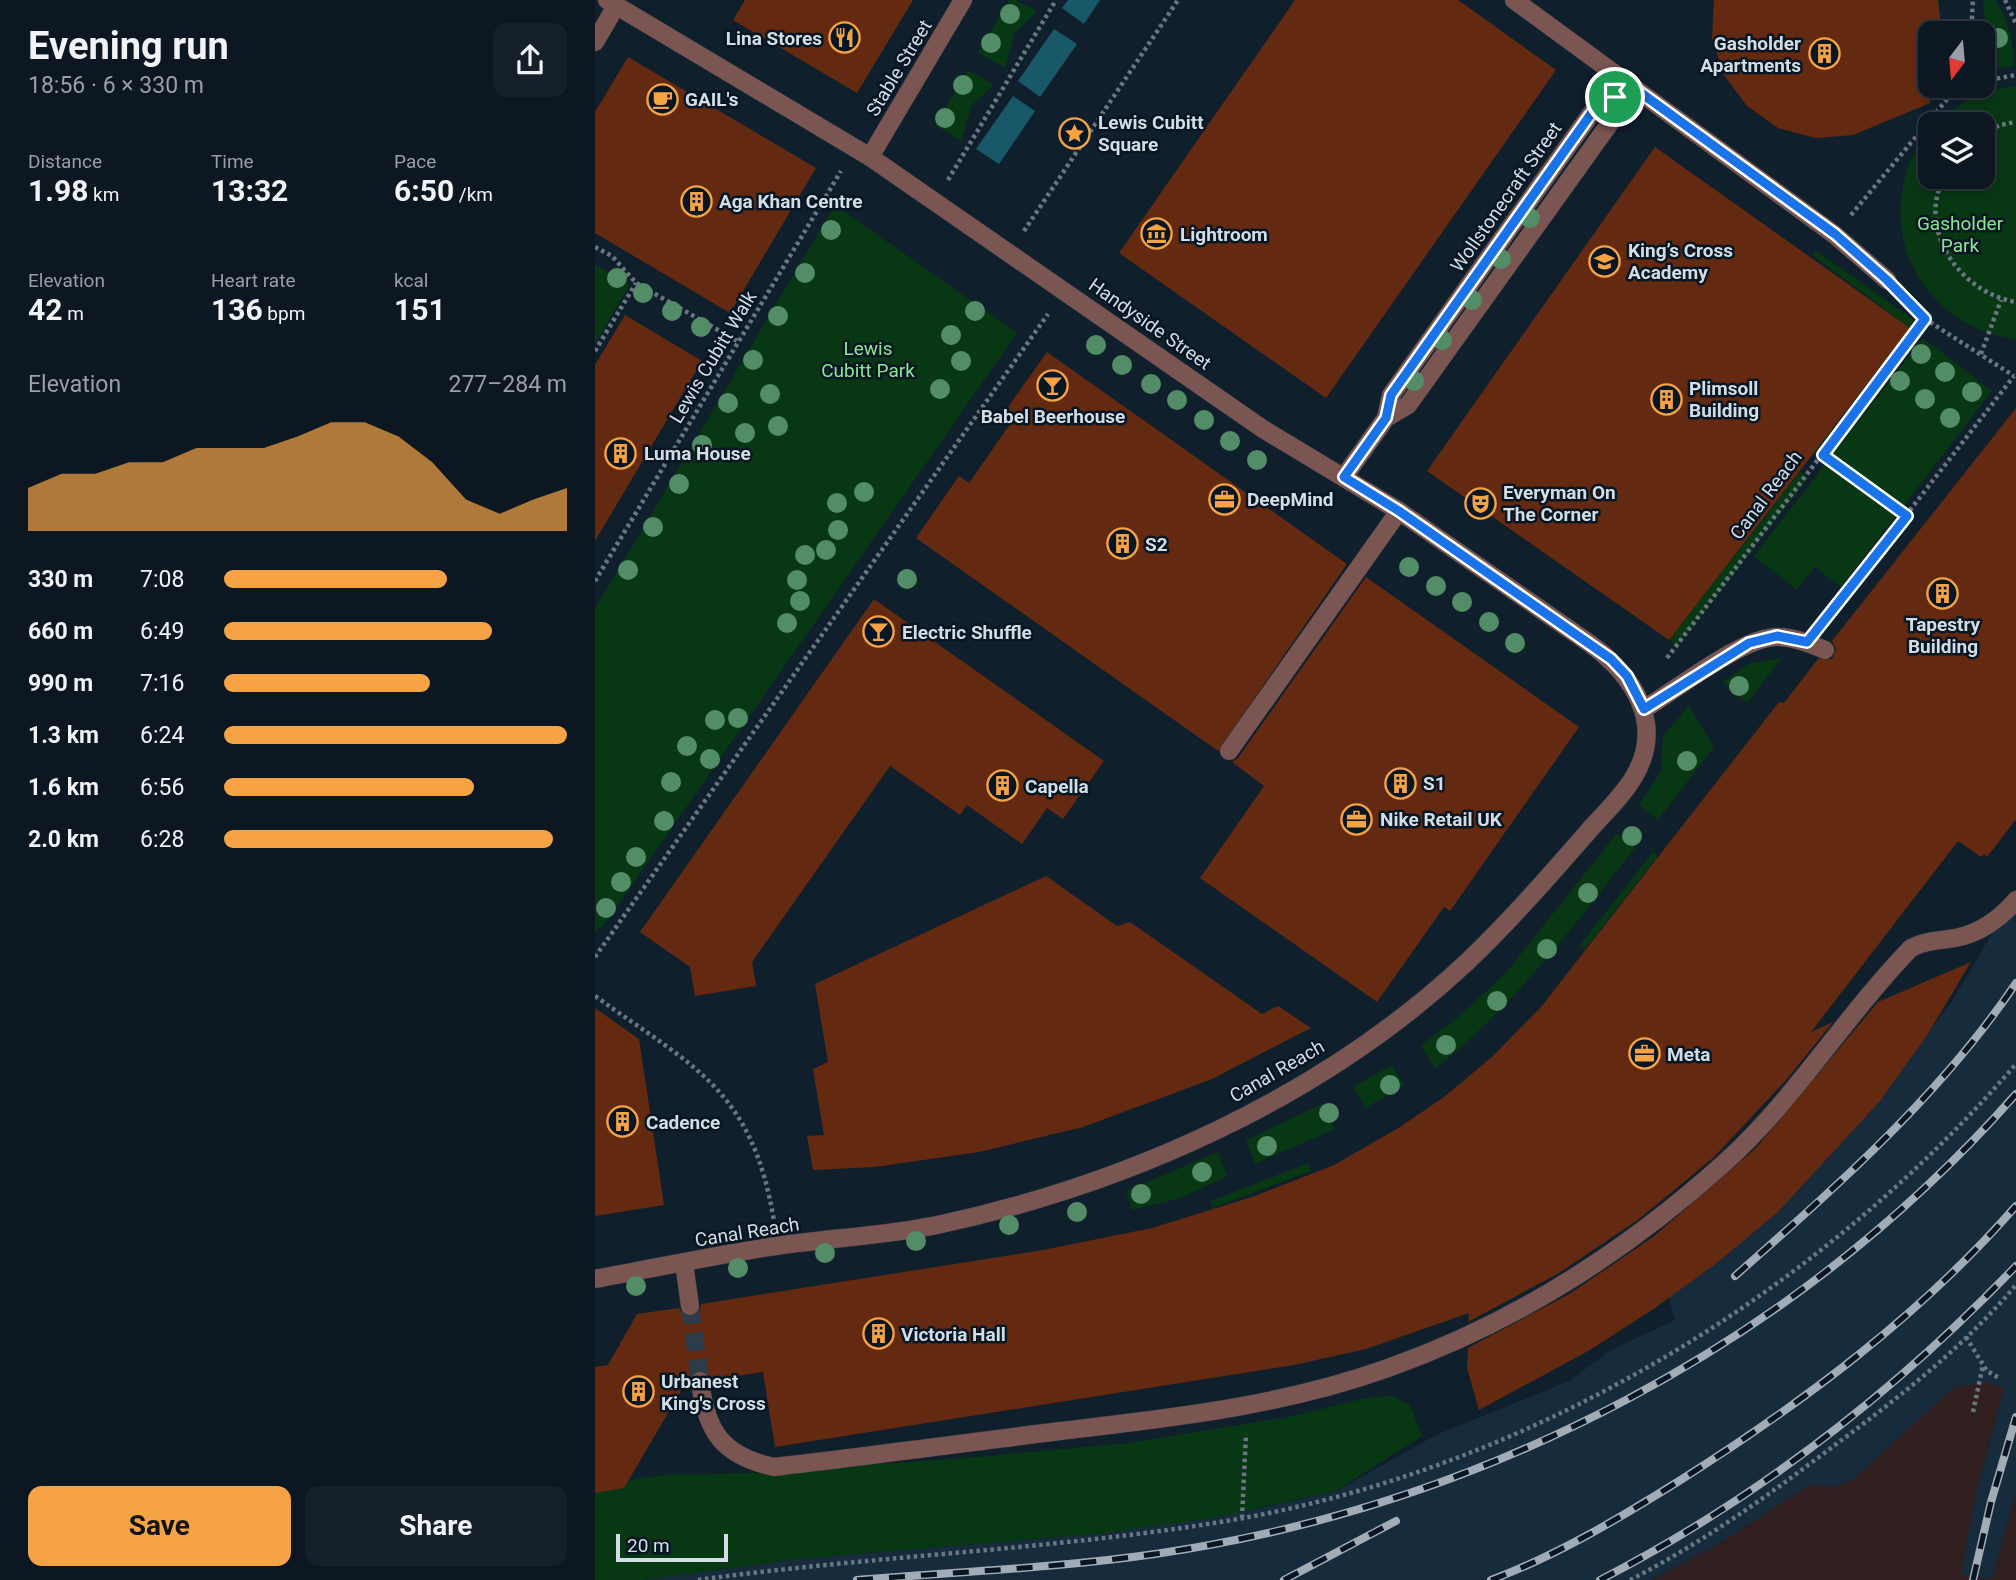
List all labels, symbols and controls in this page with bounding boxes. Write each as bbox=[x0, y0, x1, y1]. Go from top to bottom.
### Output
street label: Stable Street bbox=[861, 16, 937, 120]
restaurant icon: Lina Stores bbox=[828, 21, 862, 55]
north arrow bbox=[1918, 21, 1995, 98]
map controls bbox=[1918, 21, 1995, 189]
button: share bbox=[493, 23, 567, 97]
text: Evening run bbox=[28, 24, 229, 68]
place label: Lina Stores bbox=[726, 27, 822, 50]
place label: Gasholder Apartments bbox=[1700, 32, 1801, 77]
building icon: Gasholder Apartments bbox=[1807, 37, 1841, 71]
pin bbox=[1585, 67, 1645, 127]
text: 18:56 · 6 × 330 m bbox=[28, 72, 204, 99]
icon: arrive bbox=[1596, 78, 1634, 116]
cafe icon: GAIL's bbox=[645, 82, 679, 116]
place label: GAIL's bbox=[685, 88, 739, 111]
place label: Lewis Cubitt Square bbox=[1098, 111, 1204, 156]
button: layers bbox=[1918, 112, 1995, 189]
place icon: Lewis Cubitt Square bbox=[1058, 116, 1092, 150]
street label: Wollstonecraft Street bbox=[1446, 118, 1566, 276]
text: Distance bbox=[28, 150, 102, 173]
text: Time bbox=[211, 150, 254, 173]
text: Pace bbox=[394, 150, 436, 173]
text: 1.98 bbox=[28, 173, 88, 208]
text: 13:32 bbox=[211, 173, 288, 208]
text: 6:50 bbox=[394, 173, 454, 208]
text: km bbox=[88, 183, 119, 206]
text: /km bbox=[454, 183, 493, 206]
building icon: Aga Khan Centre bbox=[679, 184, 713, 218]
place label: Aga Khan Centre bbox=[719, 190, 863, 213]
park label: Gasholder Park bbox=[1917, 212, 2004, 257]
museum icon: Lightroom bbox=[1140, 217, 1174, 251]
place label: Lightroom bbox=[1180, 223, 1268, 246]
place label: King’s Cross Academy bbox=[1628, 239, 1733, 284]
school or university icon: King’s Cross Academy bbox=[1588, 244, 1622, 278]
text: Elevation bbox=[28, 269, 105, 292]
text: Heart rate bbox=[211, 269, 296, 292]
text: kcal bbox=[394, 269, 428, 292]
street label: Handyside Street bbox=[1084, 273, 1216, 375]
street label: Lewis Cubitt Walk bbox=[664, 286, 762, 427]
text: 42 bbox=[28, 292, 62, 327]
text: 136 bbox=[211, 292, 263, 327]
text: 151 bbox=[394, 292, 446, 327]
text: m bbox=[62, 302, 84, 325]
text: bpm bbox=[263, 302, 305, 325]
park label: Lewis Cubitt Park bbox=[821, 337, 915, 382]
bar icon: Babel Beerhouse bbox=[1036, 368, 1070, 402]
text: Elevation bbox=[28, 371, 121, 398]
text: 277–284 m bbox=[448, 371, 567, 398]
place label: Plimsoll Building bbox=[1689, 377, 1759, 422]
building icon: Plimsoll Building bbox=[1649, 382, 1683, 416]
place label: Babel Beerhouse bbox=[981, 405, 1125, 428]
building icon: Luma House bbox=[604, 436, 638, 470]
place label: Luma House bbox=[644, 442, 751, 465]
street label: Canal Reach bbox=[1725, 446, 1807, 544]
place label: Everyman On The Corner bbox=[1503, 481, 1616, 526]
office icon: DeepMind bbox=[1207, 482, 1241, 516]
theatre icon: Everyman On The Corner bbox=[1463, 486, 1497, 520]
place label: DeepMind bbox=[1247, 488, 1334, 511]
building icon: S2 bbox=[1105, 527, 1139, 561]
place label: S2 bbox=[1145, 533, 1168, 556]
text: 330 m bbox=[28, 566, 93, 593]
text: 7:08 bbox=[140, 566, 184, 593]
building icon: Tapestry Building bbox=[1926, 576, 1960, 610]
place label: Tapestry Building bbox=[1906, 613, 1981, 658]
bar icon: Electric Shuffle bbox=[862, 615, 896, 649]
text: 660 m bbox=[28, 618, 93, 645]
text: 6:49 bbox=[140, 618, 184, 645]
place label: Electric Shuffle bbox=[902, 621, 1032, 644]
text: 990 m bbox=[28, 670, 93, 697]
text: 7:16 bbox=[140, 670, 184, 697]
text: 1.3 km bbox=[28, 722, 99, 749]
text: 6:24 bbox=[140, 722, 184, 749]
building icon: S1 bbox=[1383, 766, 1417, 800]
building icon: Capella bbox=[985, 769, 1019, 803]
place label: S1 bbox=[1423, 772, 1446, 795]
text: 1.6 km bbox=[28, 774, 99, 801]
text: 6:56 bbox=[140, 774, 184, 801]
place label: Capella bbox=[1025, 775, 1089, 798]
office icon: Nike Retail UK bbox=[1340, 802, 1374, 836]
place label: Nike Retail UK bbox=[1380, 808, 1503, 831]
text: 2.0 km bbox=[28, 826, 99, 853]
text: 6:28 bbox=[140, 826, 184, 853]
street label: Canal Reach bbox=[1226, 1035, 1328, 1107]
office icon: Meta bbox=[1627, 1037, 1661, 1071]
place label: Meta bbox=[1667, 1043, 1711, 1066]
building icon: Cadence bbox=[606, 1105, 640, 1139]
place label: Cadence bbox=[646, 1111, 720, 1134]
street label: Canal Reach bbox=[693, 1212, 801, 1252]
building icon: Victoria Hall bbox=[861, 1317, 895, 1351]
place label: Victoria Hall bbox=[901, 1323, 1006, 1346]
place label: Urbanest King's Cross bbox=[661, 1370, 766, 1415]
building icon: Urbanest King's Cross bbox=[621, 1375, 655, 1409]
button: Save bbox=[28, 1486, 291, 1566]
button: Share bbox=[305, 1486, 567, 1566]
scale bar bbox=[616, 1531, 728, 1563]
text: 20 m bbox=[627, 1534, 670, 1557]

